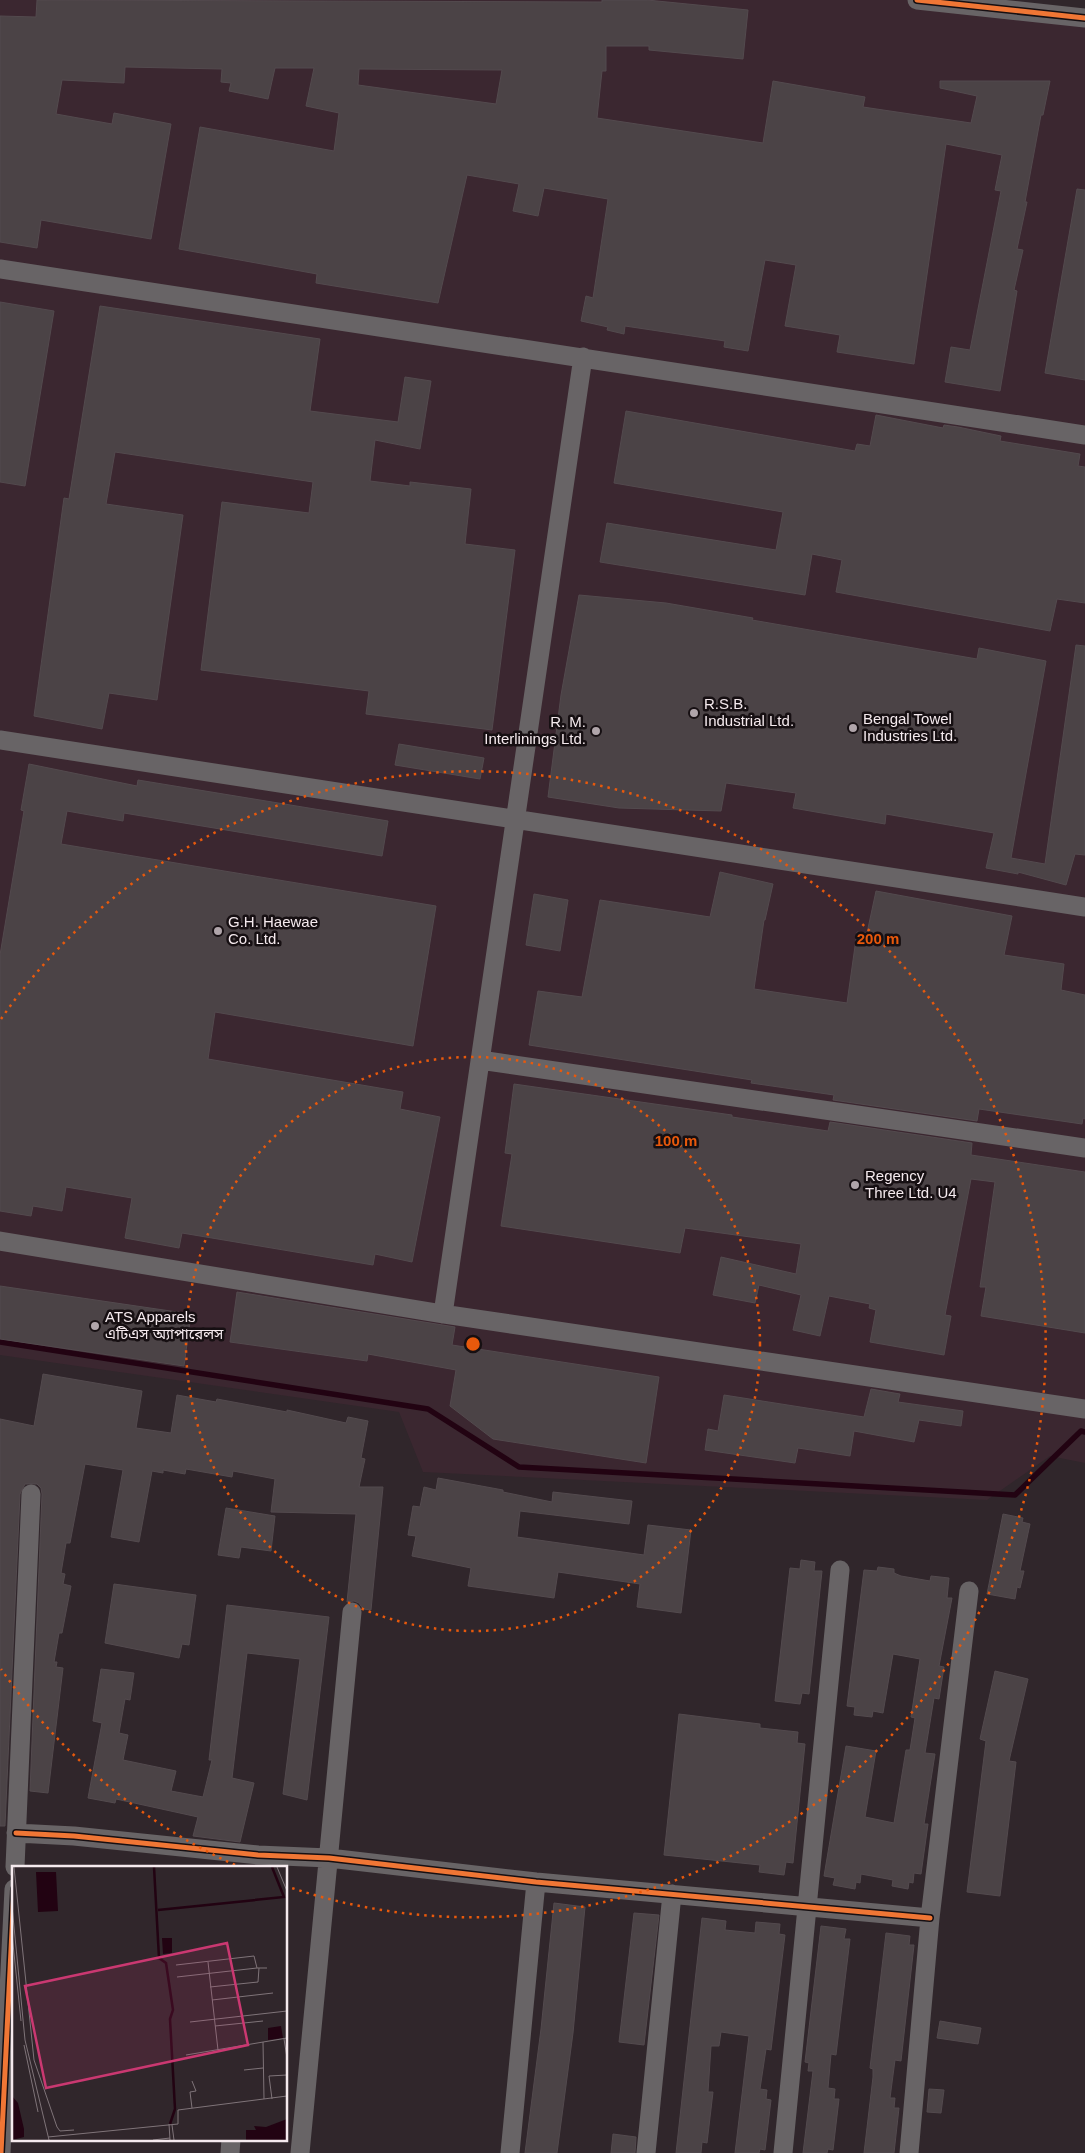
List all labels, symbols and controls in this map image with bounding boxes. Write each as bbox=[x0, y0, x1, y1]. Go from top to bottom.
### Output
place label: R.S.B. Industrial Ltd. bbox=[704, 695, 794, 729]
marker: R.S.B. Industrial Ltd. bbox=[688, 707, 700, 719]
place label: Bengal Towel Industries Ltd. bbox=[863, 710, 957, 744]
place label: R. M. Interlinings Ltd. bbox=[484, 713, 586, 747]
marker: Bengal Towel Industries Ltd. bbox=[847, 722, 859, 734]
marker: R. M. Interlinings Ltd. bbox=[590, 725, 602, 737]
place label: G.H. Haewae Co. Ltd. bbox=[228, 913, 318, 947]
marker: G.H. Haewae Co. Ltd. bbox=[212, 925, 224, 937]
text: 200 m bbox=[857, 930, 899, 947]
text: 100 m bbox=[655, 1132, 697, 1149]
place label: Regency Three Ltd. U4 bbox=[865, 1167, 957, 1201]
marker: Regency Three Ltd. U4 bbox=[849, 1179, 861, 1191]
place label: ATS Apparels এটিএস অ্যাপারেলস bbox=[105, 1308, 224, 1342]
marker: ATS Apparels এটিএস অ্যাপারেলস bbox=[89, 1320, 101, 1332]
centre of rings bbox=[464, 1335, 482, 1353]
inset map bbox=[12, 1866, 288, 2140]

